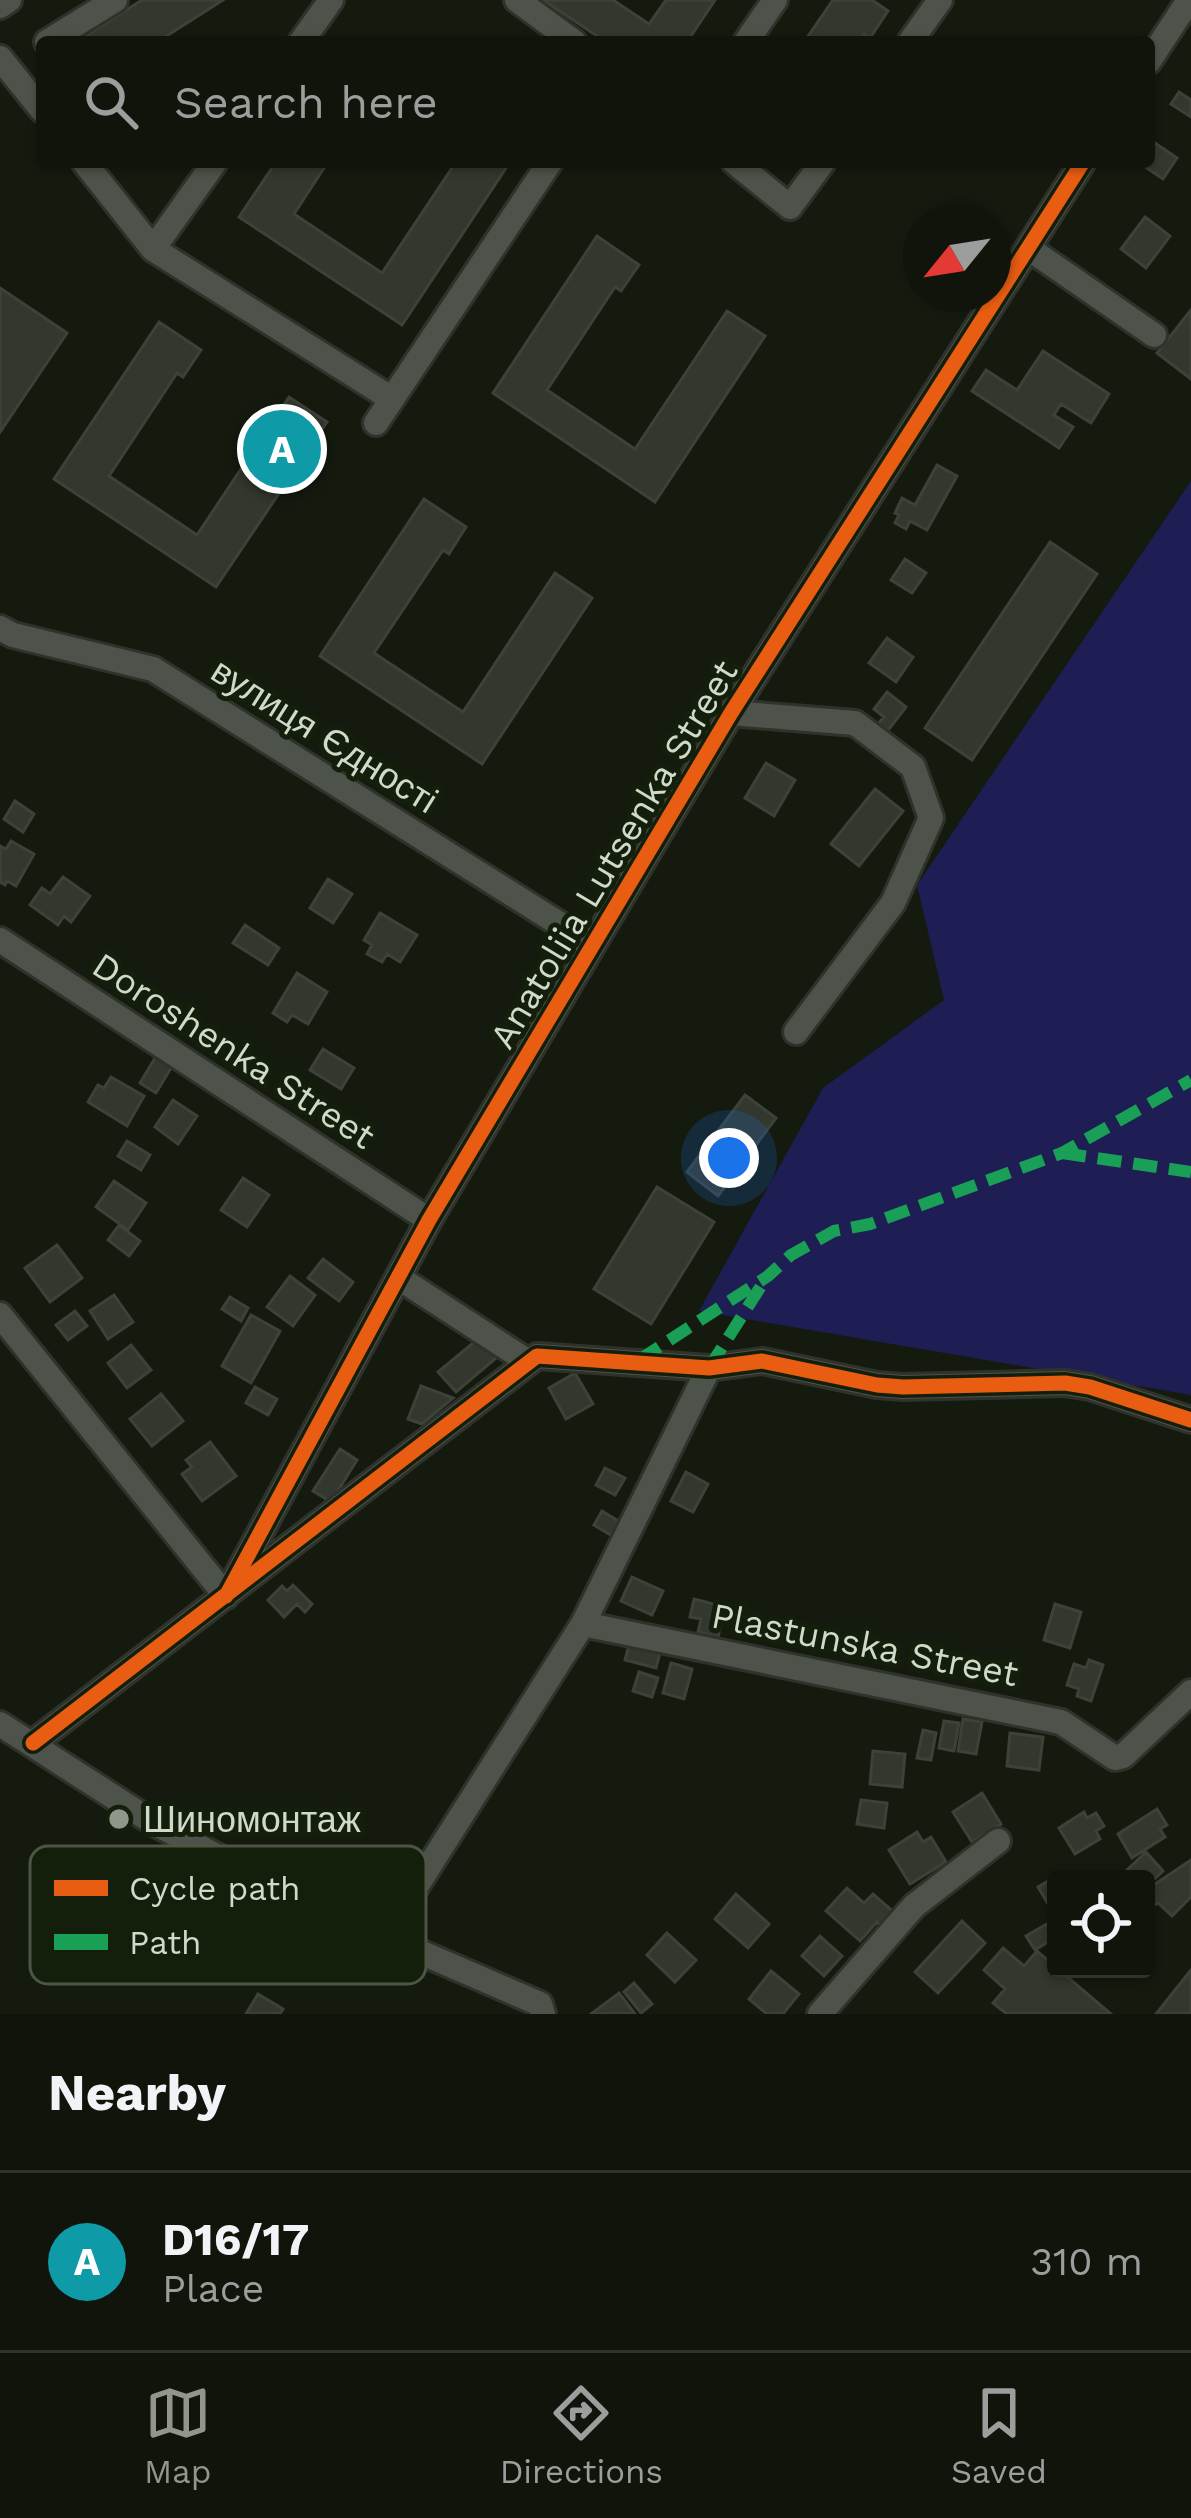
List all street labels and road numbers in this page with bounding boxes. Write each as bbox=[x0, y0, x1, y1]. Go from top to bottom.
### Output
street label: вулиця Єдності bbox=[204, 650, 445, 822]
street label: Anatoliia Lutsenka Street bbox=[481, 653, 746, 1056]
street label: Doroshenka Street bbox=[85, 944, 382, 1158]
street label: Plastunska Street bbox=[708, 1595, 1022, 1695]

